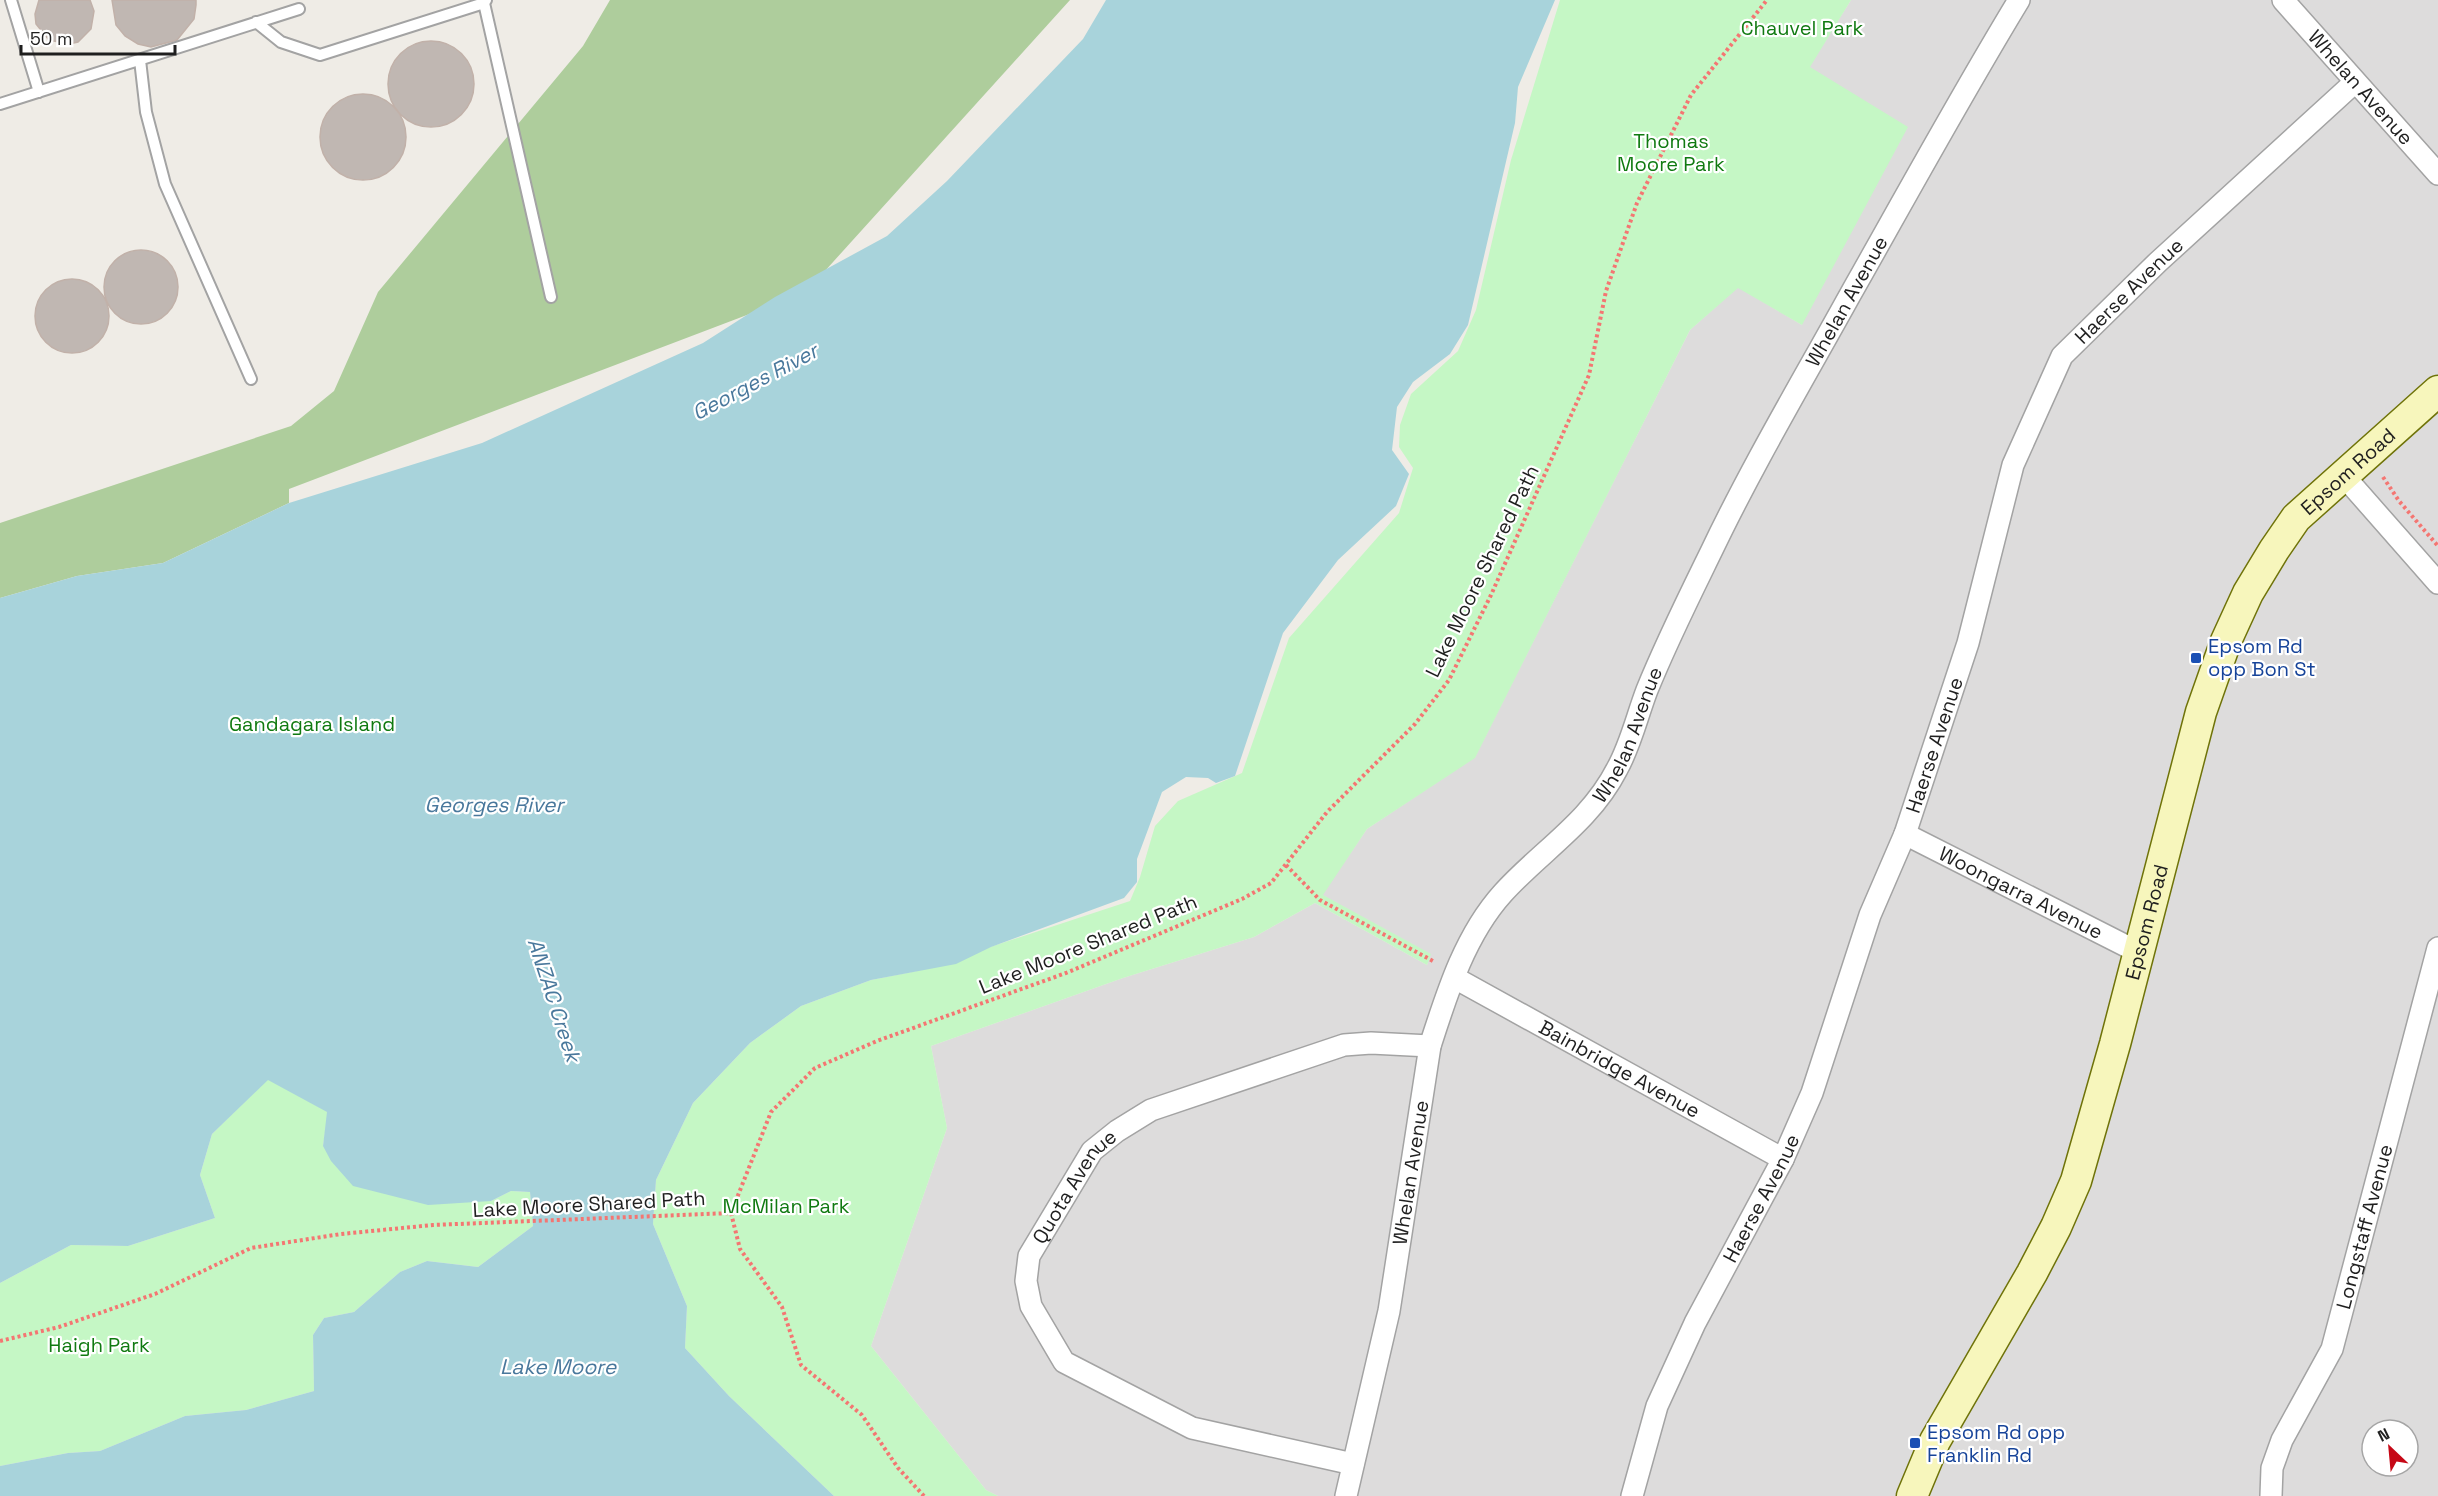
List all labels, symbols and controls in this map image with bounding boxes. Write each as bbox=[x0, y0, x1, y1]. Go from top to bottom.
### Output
park label: Chauvel Park bbox=[1741, 15, 1863, 41]
scale bar bbox=[21, 18, 176, 56]
street label: Whelan Avenue bbox=[2303, 24, 2419, 150]
text: 50 m bbox=[30, 27, 72, 50]
park label: Thomas Moore Park bbox=[1617, 128, 1725, 177]
street label: Whelan Avenue bbox=[1800, 231, 1894, 371]
street label: Haerse Avenue bbox=[2069, 232, 2189, 349]
water label: Georges River bbox=[687, 336, 824, 426]
street label: Epsom Road bbox=[2295, 422, 2401, 521]
street label: Lake Moore Shared Path bbox=[1419, 461, 1545, 681]
place label: Epsom Rd opp Bon St bbox=[2208, 633, 2316, 682]
marker: Epsom Rd opp Bon St bbox=[2189, 651, 2203, 665]
street label: Whelan Avenue bbox=[1586, 663, 1668, 808]
street label: Haerse Avenue bbox=[1900, 674, 1969, 816]
park label: Gandagara Island bbox=[229, 711, 395, 737]
water label: Georges River bbox=[425, 791, 565, 818]
street label: Woongarra Avenue bbox=[1935, 840, 2107, 945]
street label: Epsom Road bbox=[2119, 861, 2174, 983]
street label: Lake Moore Shared Path bbox=[975, 888, 1201, 1000]
water label: ANZAC Creek bbox=[522, 935, 588, 1068]
street label: Bainbridge Avenue bbox=[1534, 1014, 1705, 1124]
street label: Whelan Avenue bbox=[1386, 1099, 1434, 1247]
street label: Quota Avenue bbox=[1026, 1123, 1122, 1249]
street label: Haerse Avenue bbox=[1717, 1130, 1805, 1267]
street label: Longstaff Avenue bbox=[2330, 1142, 2399, 1312]
street label: Lake Moore Shared Path bbox=[472, 1185, 706, 1223]
park label: McMilan Park bbox=[723, 1193, 850, 1219]
park label: Haigh Park bbox=[48, 1332, 150, 1358]
water label: Lake Moore bbox=[500, 1353, 618, 1380]
north arrow bbox=[2360, 1418, 2420, 1478]
place label: Epsom Rd opp Franklin Rd bbox=[1927, 1419, 2065, 1468]
text: N bbox=[2374, 1423, 2393, 1447]
marker: Epsom Rd opp Franklin Rd bbox=[1908, 1436, 1922, 1450]

